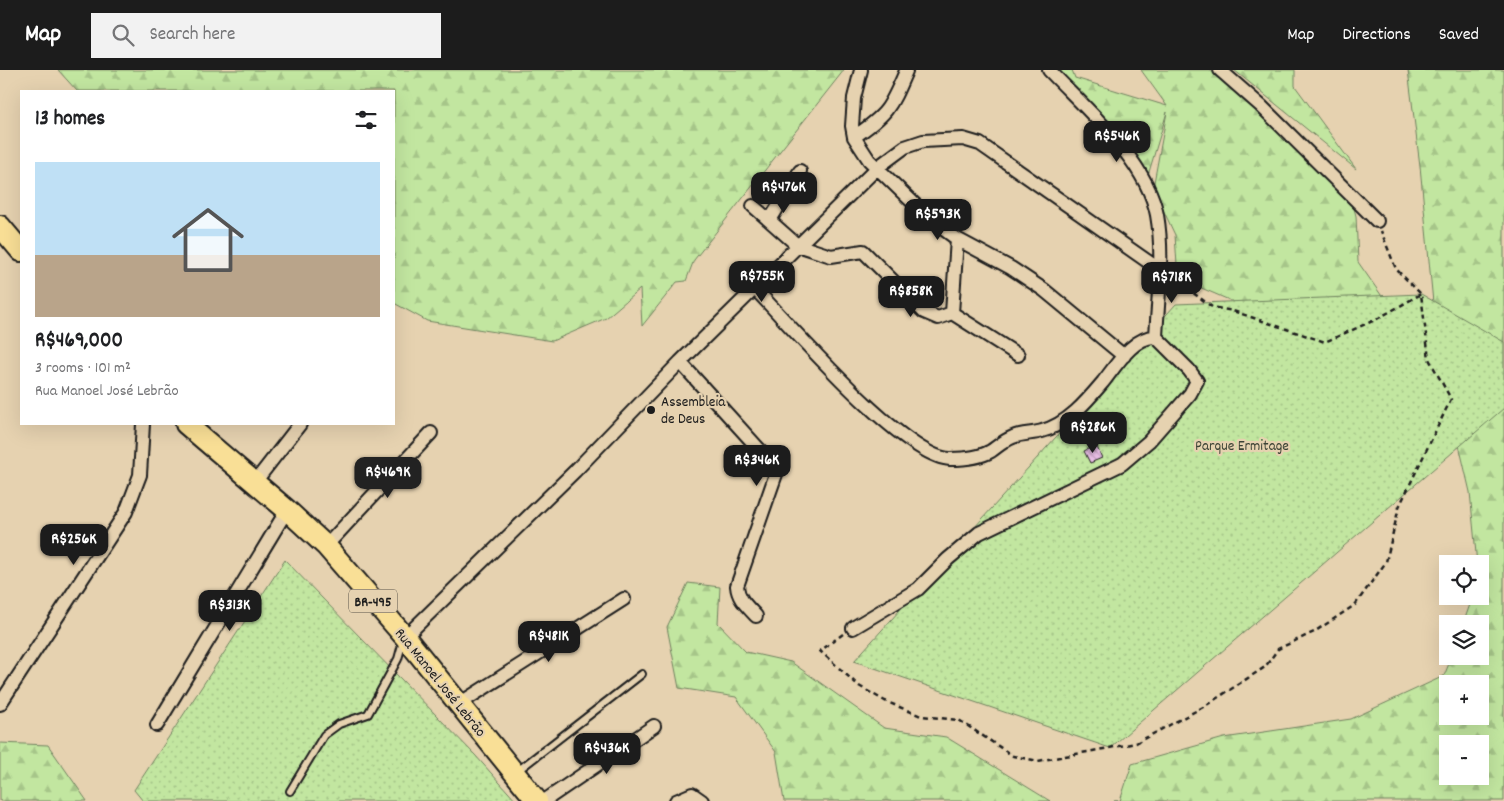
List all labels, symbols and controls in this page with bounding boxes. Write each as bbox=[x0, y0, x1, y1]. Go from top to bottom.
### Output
search box bbox=[91, 13, 441, 58]
text: Map bbox=[25, 18, 61, 52]
icon: search bbox=[109, 21, 137, 49]
text: Search here bbox=[149, 22, 235, 49]
text: Map bbox=[1287, 23, 1314, 48]
text: Directions bbox=[1342, 23, 1411, 48]
text: Saved bbox=[1439, 23, 1479, 48]
text: 13 homes bbox=[35, 105, 105, 135]
icon: filters bbox=[352, 106, 380, 134]
pin: R$546K bbox=[1076, 121, 1158, 163]
text: R$546K bbox=[1094, 125, 1140, 148]
pin: R$476K bbox=[743, 172, 825, 214]
text: R$476K bbox=[762, 176, 806, 199]
icon: home bbox=[163, 195, 253, 285]
pin: R$593K bbox=[897, 198, 979, 241]
text: R$593K bbox=[915, 203, 961, 226]
pin: R$755K bbox=[721, 260, 803, 303]
pin: R$718K bbox=[1131, 262, 1213, 304]
text: R$755K bbox=[740, 265, 784, 288]
text: R$718K bbox=[1152, 266, 1192, 289]
pin: R$858K bbox=[870, 276, 952, 318]
text: R$858K bbox=[889, 280, 933, 303]
text: R$469,000 bbox=[35, 327, 123, 357]
text: 3 rooms · 101 m² bbox=[35, 357, 131, 380]
text: Rua Manoel José Lebrão bbox=[35, 380, 179, 403]
place label: Assembleia de Deus bbox=[661, 392, 726, 431]
marker: Assembleia de Deus bbox=[645, 404, 657, 416]
pin: R$286K bbox=[1052, 412, 1134, 454]
text: R$286K bbox=[1071, 416, 1115, 439]
park label: Parque Ermitage bbox=[1195, 436, 1289, 458]
pin: R$346K bbox=[716, 444, 798, 487]
text: R$346K bbox=[735, 449, 779, 472]
pin: R$469K bbox=[347, 456, 429, 499]
text: R$469K bbox=[365, 461, 411, 484]
pin: R$256K bbox=[33, 524, 115, 566]
text: R$256K bbox=[51, 528, 97, 551]
map controls bbox=[1439, 555, 1489, 785]
button: locate bbox=[1439, 555, 1489, 605]
pin: R$313K bbox=[189, 590, 271, 632]
road number: BR-495 bbox=[349, 590, 397, 612]
text: R$313K bbox=[209, 594, 251, 617]
button: layers bbox=[1439, 615, 1489, 665]
pin: R$481K bbox=[508, 620, 590, 663]
street label: Rua Manoel José Lebrão bbox=[389, 624, 491, 743]
text: R$481K bbox=[529, 625, 569, 648]
button: + bbox=[1439, 675, 1489, 725]
pin: R$436K bbox=[566, 732, 648, 775]
button: − bbox=[1439, 735, 1489, 785]
text: R$436K bbox=[585, 737, 629, 760]

